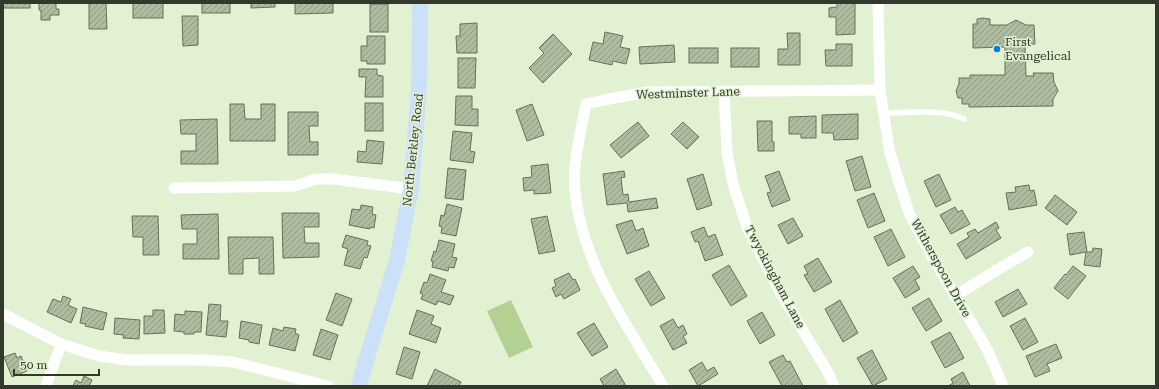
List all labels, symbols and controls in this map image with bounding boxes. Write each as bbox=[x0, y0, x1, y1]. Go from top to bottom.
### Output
place label: First Evangelical bbox=[1005, 35, 1071, 63]
marker: First Evangelical bbox=[992, 44, 1002, 54]
street label: Westminster Lane bbox=[636, 84, 741, 102]
street label: North Berkley Road bbox=[400, 92, 426, 207]
street label: Witherspoon Drive bbox=[908, 216, 974, 320]
street label: Twyckingham Lane bbox=[742, 223, 808, 331]
scale bar bbox=[14, 351, 99, 377]
text: 50 m bbox=[20, 358, 47, 372]

